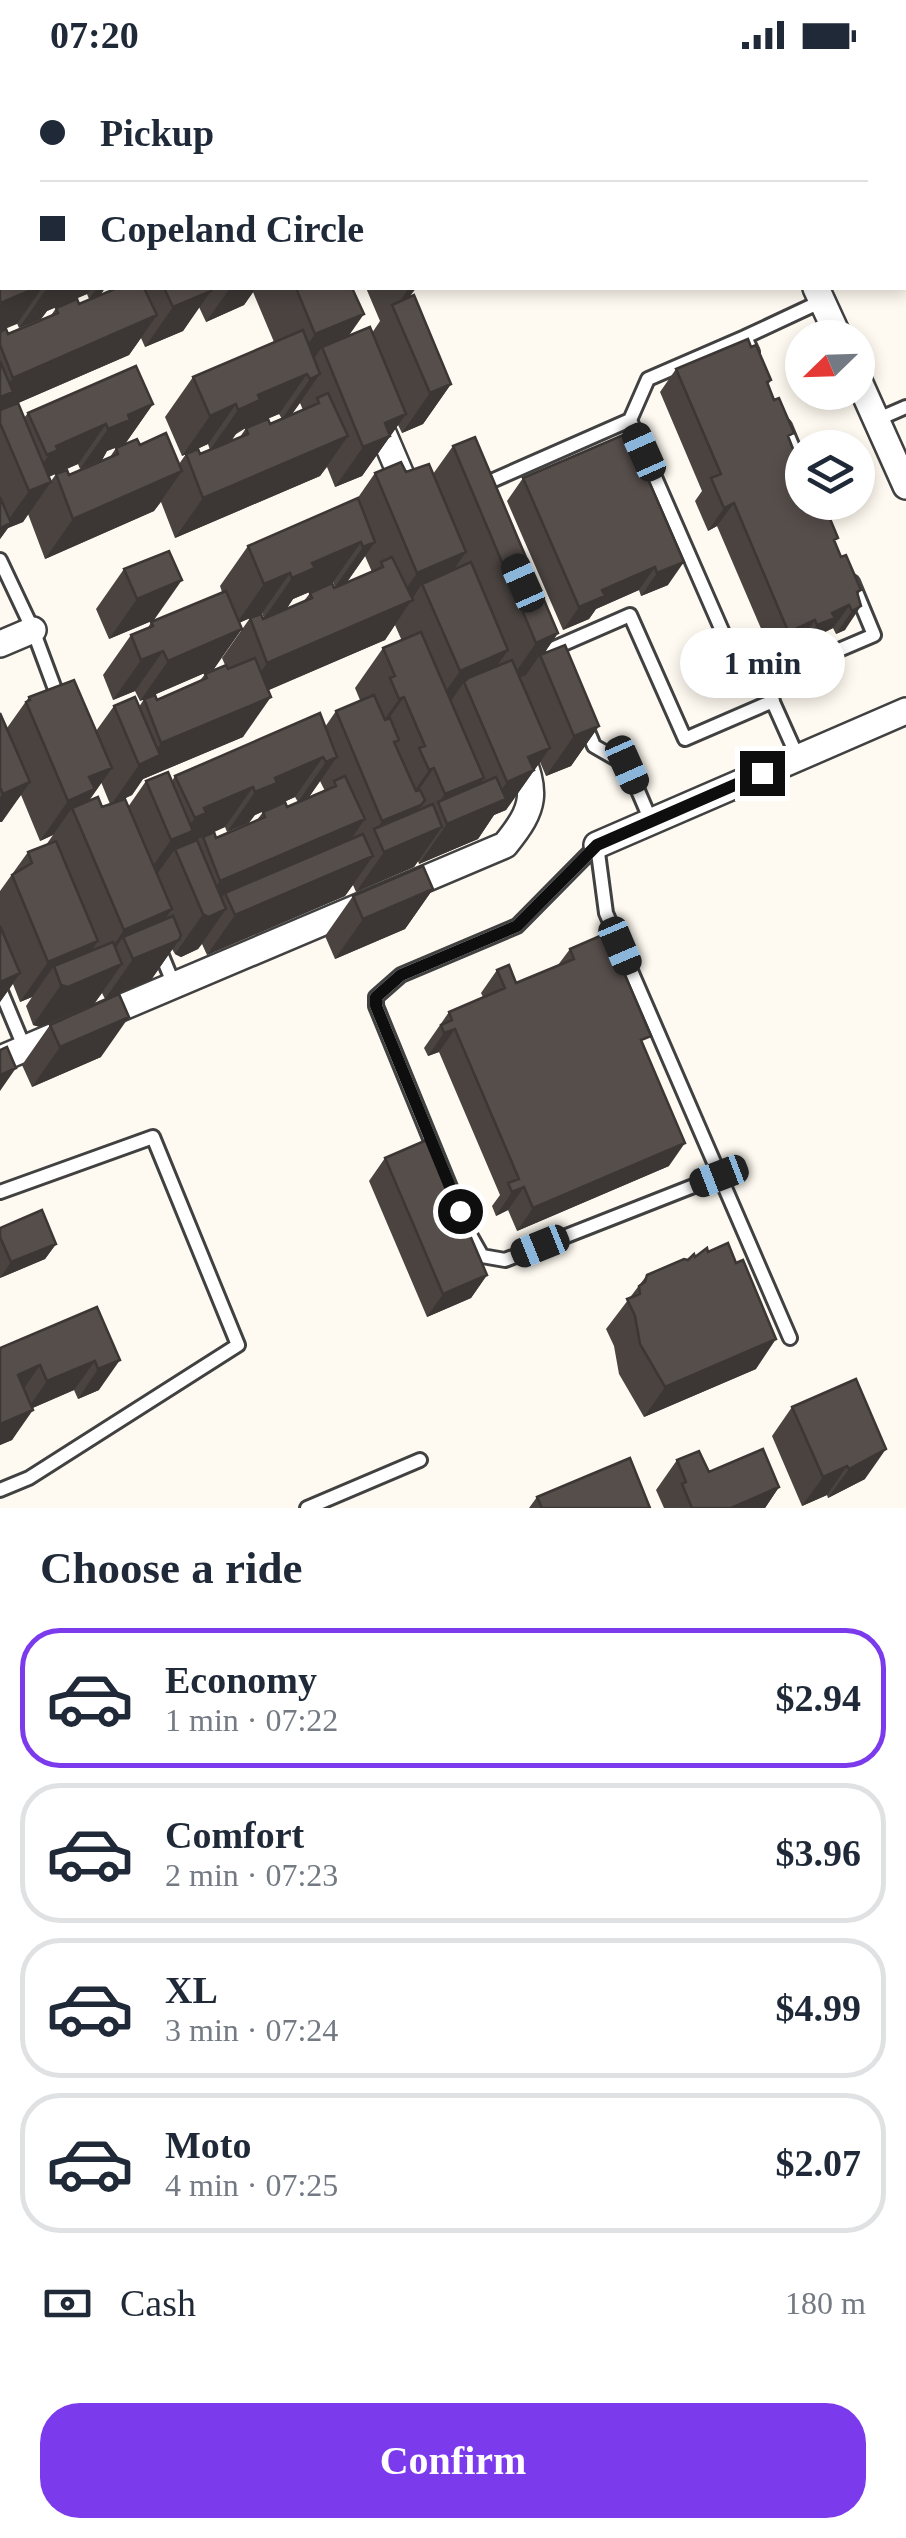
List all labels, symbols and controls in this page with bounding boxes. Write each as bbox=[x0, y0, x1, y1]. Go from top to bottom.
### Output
text: 07:20 bbox=[50, 14, 139, 56]
text: Pickup bbox=[100, 112, 214, 154]
text: Copeland Circle bbox=[100, 208, 364, 250]
north arrow bbox=[785, 320, 875, 410]
map controls bbox=[785, 320, 875, 520]
car bbox=[618, 418, 670, 486]
button: layers bbox=[785, 430, 875, 520]
car bbox=[497, 549, 549, 617]
callout: 1 min bbox=[680, 628, 844, 698]
text: 1 min bbox=[724, 645, 801, 681]
car bbox=[601, 731, 653, 799]
route end bbox=[740, 751, 785, 796]
car bbox=[594, 913, 646, 979]
car bbox=[686, 1151, 752, 1201]
route start bbox=[438, 1189, 483, 1234]
car bbox=[507, 1221, 573, 1271]
text: Choose a ride bbox=[40, 1543, 303, 1593]
icon: car bbox=[45, 1653, 135, 1743]
text: Economy bbox=[165, 1659, 317, 1701]
text: $2.94 bbox=[776, 1677, 861, 1719]
text: 1 min · 07:22 bbox=[165, 1702, 338, 1738]
icon: car bbox=[45, 1808, 135, 1898]
text: Comfort bbox=[165, 1814, 304, 1856]
text: $3.96 bbox=[776, 1832, 861, 1874]
text: 2 min · 07:23 bbox=[165, 1857, 338, 1893]
icon: car bbox=[45, 1963, 135, 2053]
text: XL bbox=[165, 1969, 218, 2011]
text: $4.99 bbox=[776, 1987, 861, 2029]
text: 3 min · 07:24 bbox=[165, 2012, 338, 2048]
icon: car bbox=[45, 2118, 135, 2208]
text: Moto bbox=[165, 2124, 252, 2166]
text: $2.07 bbox=[776, 2142, 861, 2184]
text: 4 min · 07:25 bbox=[165, 2167, 338, 2203]
icon: cash bbox=[40, 2276, 95, 2331]
text: Cash bbox=[120, 2282, 196, 2324]
text: 180 m bbox=[785, 2285, 866, 2321]
button: Confirm bbox=[40, 2403, 866, 2518]

